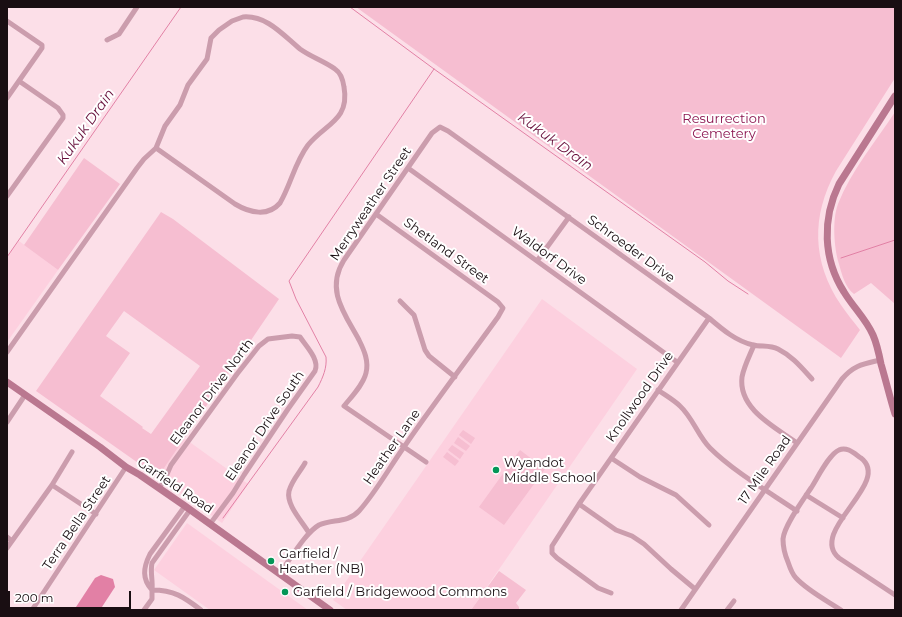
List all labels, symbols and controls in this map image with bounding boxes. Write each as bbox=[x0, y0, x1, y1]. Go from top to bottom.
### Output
water label: Kukuk Drain bbox=[54, 86, 118, 168]
water label: Kukuk Drain bbox=[514, 109, 596, 175]
park label: Resurrection Cemetery bbox=[682, 111, 766, 142]
street label: Merryweather Street bbox=[327, 144, 415, 264]
street label: Schroeder Drive bbox=[584, 212, 678, 286]
street label: Shetland Street bbox=[400, 215, 492, 287]
street label: Waldorf Drive bbox=[508, 224, 590, 288]
street label: Eleanor Drive North bbox=[167, 336, 257, 448]
street label: Knollwood Drive bbox=[603, 349, 677, 445]
street label: Eleanor Drive South bbox=[222, 368, 308, 484]
street label: Heather Lane bbox=[360, 406, 424, 488]
street label: 17 Mile Road bbox=[736, 433, 794, 507]
street label: Garfield Road bbox=[134, 455, 216, 517]
place label: Wyandot Middle School bbox=[504, 455, 596, 486]
marker: Wyandot Middle School bbox=[491, 465, 501, 475]
street label: Terra Bella Street bbox=[40, 473, 114, 573]
place label: Garfield / Heather (NB) bbox=[279, 546, 364, 577]
marker: Garfield / Heather (NB) bbox=[266, 556, 276, 566]
scale bar bbox=[10, 583, 133, 609]
place label: Garfield / Bridgewood Commons bbox=[293, 584, 507, 600]
marker: Garfield / Bridgewood Commons bbox=[280, 587, 290, 597]
text: 200 m bbox=[15, 590, 54, 605]

